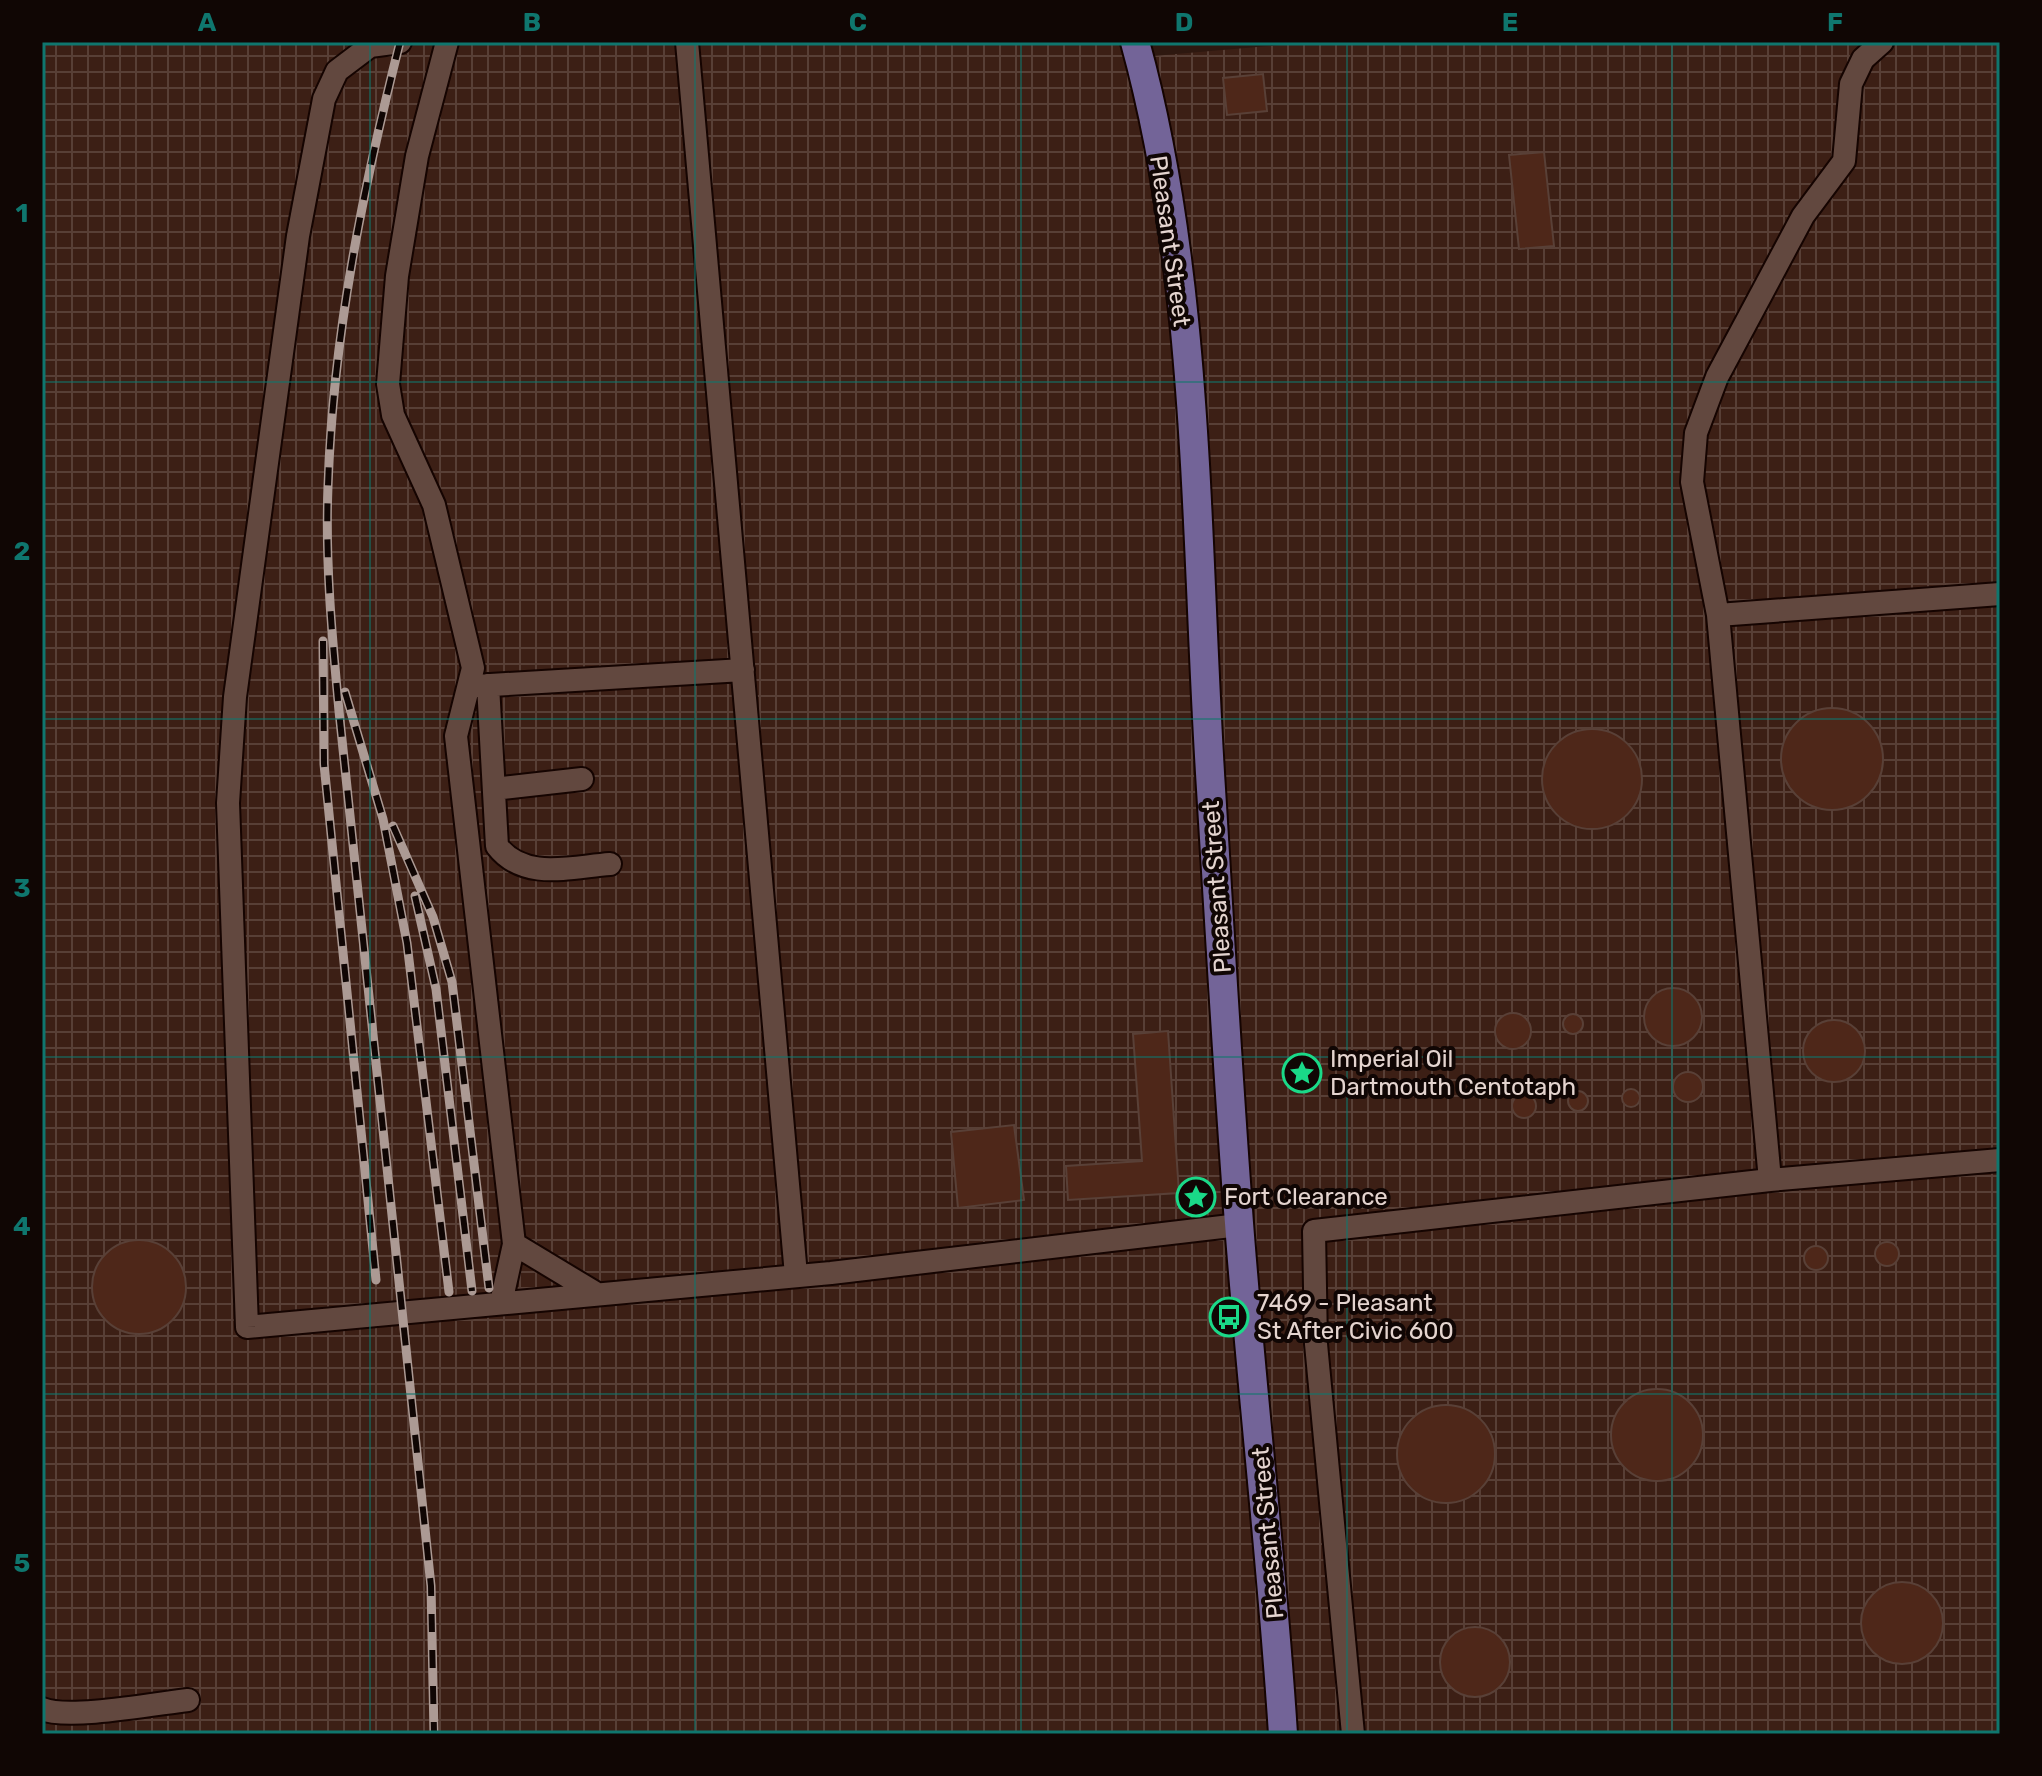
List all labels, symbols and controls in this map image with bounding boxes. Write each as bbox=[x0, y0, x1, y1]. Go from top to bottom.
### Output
text: A bbox=[198, 7, 217, 38]
text: B bbox=[523, 7, 541, 38]
text: C bbox=[849, 7, 867, 38]
text: D bbox=[1175, 7, 1193, 38]
text: E bbox=[1502, 7, 1518, 38]
text: F bbox=[1827, 7, 1843, 38]
street label: Pleasant Street bbox=[1144, 154, 1196, 328]
text: 1 bbox=[16, 198, 28, 229]
text: 2 bbox=[14, 536, 30, 567]
street label: Pleasant Street bbox=[1197, 800, 1237, 974]
text: 3 bbox=[13, 873, 31, 904]
place label: Imperial Oil Dartmouth Centotaph bbox=[1330, 1045, 1576, 1101]
place icon: Imperial Oil Dartmouth Centotaph bbox=[1281, 1052, 1323, 1094]
place icon: Fort Clearance bbox=[1175, 1176, 1217, 1218]
place label: Fort Clearance bbox=[1224, 1183, 1388, 1211]
text: 4 bbox=[13, 1211, 31, 1242]
place label: 7469 - Pleasant St After Civic 600 bbox=[1257, 1289, 1454, 1345]
bus stop icon: 7469 - Pleasant St After Civic 600 bbox=[1208, 1296, 1250, 1338]
street label: Pleasant Street bbox=[1247, 1446, 1289, 1620]
text: 5 bbox=[14, 1548, 30, 1579]

